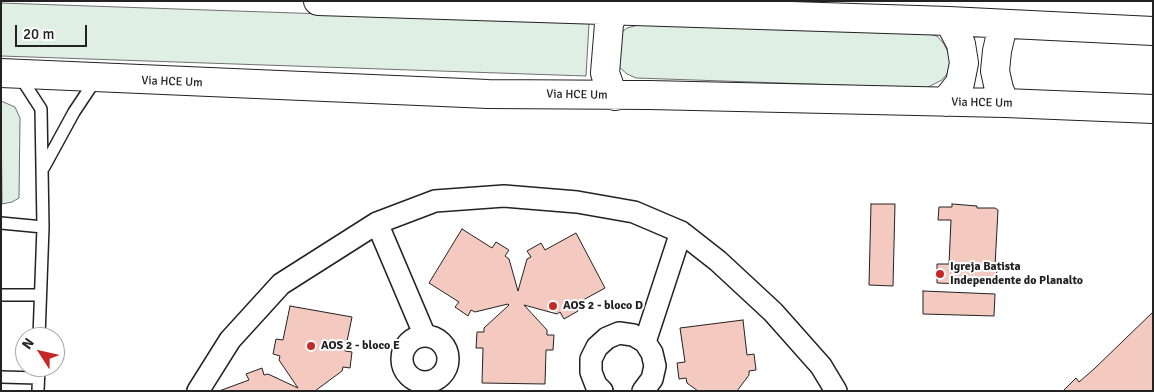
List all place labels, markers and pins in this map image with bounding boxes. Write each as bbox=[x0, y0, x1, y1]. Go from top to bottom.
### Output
place label: Igreja Batista Independente do Planalto bbox=[950, 260, 1083, 288]
marker: Igreja Batista Independente do Planalto bbox=[934, 268, 946, 280]
place label: AOS 2 - bloco D bbox=[563, 299, 643, 313]
marker: AOS 2 - bloco D bbox=[547, 300, 559, 312]
place label: AOS 2 - bloco E bbox=[321, 339, 400, 353]
marker: AOS 2 - bloco E bbox=[305, 340, 317, 352]

